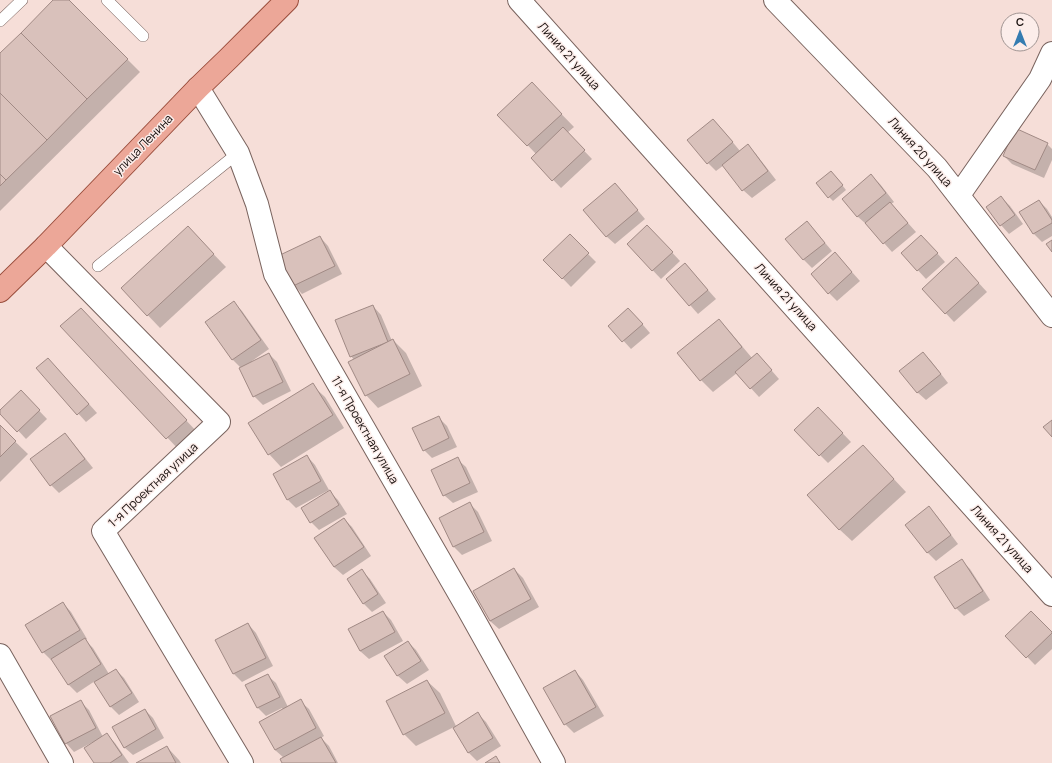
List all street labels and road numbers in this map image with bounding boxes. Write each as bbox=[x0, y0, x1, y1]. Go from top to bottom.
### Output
street label: Линия 21 улица bbox=[534, 18, 604, 93]
street label: улица Ленина bbox=[109, 110, 176, 179]
street label: Линия 20 улица bbox=[884, 113, 956, 190]
street label: Линия 21 улица bbox=[751, 259, 821, 334]
street label: 11-я Проектная улица bbox=[328, 373, 403, 487]
street label: 1-я Проектная улица bbox=[104, 439, 201, 531]
street label: Линия 21 улица bbox=[967, 501, 1037, 576]

